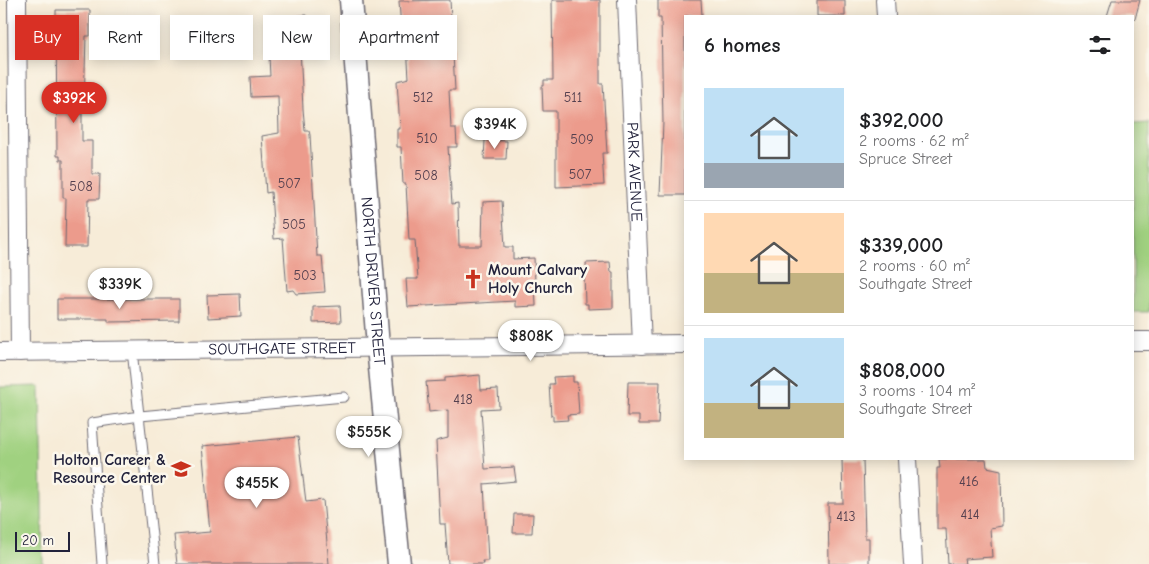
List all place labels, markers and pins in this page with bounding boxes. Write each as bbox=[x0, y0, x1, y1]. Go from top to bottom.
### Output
pin: $392K bbox=[39, 82, 109, 124]
pin: $394K bbox=[460, 108, 530, 150]
place label: Mount Calvary Holy Church bbox=[488, 261, 588, 297]
pin: $339K bbox=[85, 268, 155, 310]
church icon: Mount Calvary Holy Church bbox=[462, 268, 484, 290]
pin: $808K bbox=[496, 320, 566, 362]
pin: $555K bbox=[334, 416, 404, 458]
place label: Holton Career & Resource Center bbox=[53, 451, 167, 487]
school or university icon: Holton Career & Resource Center bbox=[170, 458, 192, 480]
pin: $455K bbox=[222, 466, 292, 509]

